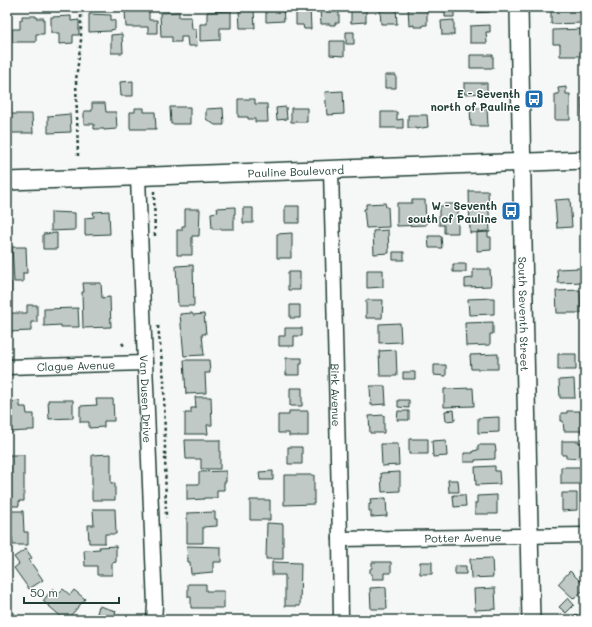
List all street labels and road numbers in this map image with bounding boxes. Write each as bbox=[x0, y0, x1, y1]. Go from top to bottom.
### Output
street label: Pauline Boulevard bbox=[247, 161, 344, 180]
street label: South Seventh Street bbox=[516, 256, 533, 372]
street label: Van Dusen Drive bbox=[137, 355, 156, 443]
street label: Clague Avenue bbox=[37, 356, 116, 374]
street label: Birk Avenue bbox=[328, 363, 345, 427]
street label: Potter Avenue bbox=[424, 529, 502, 545]

